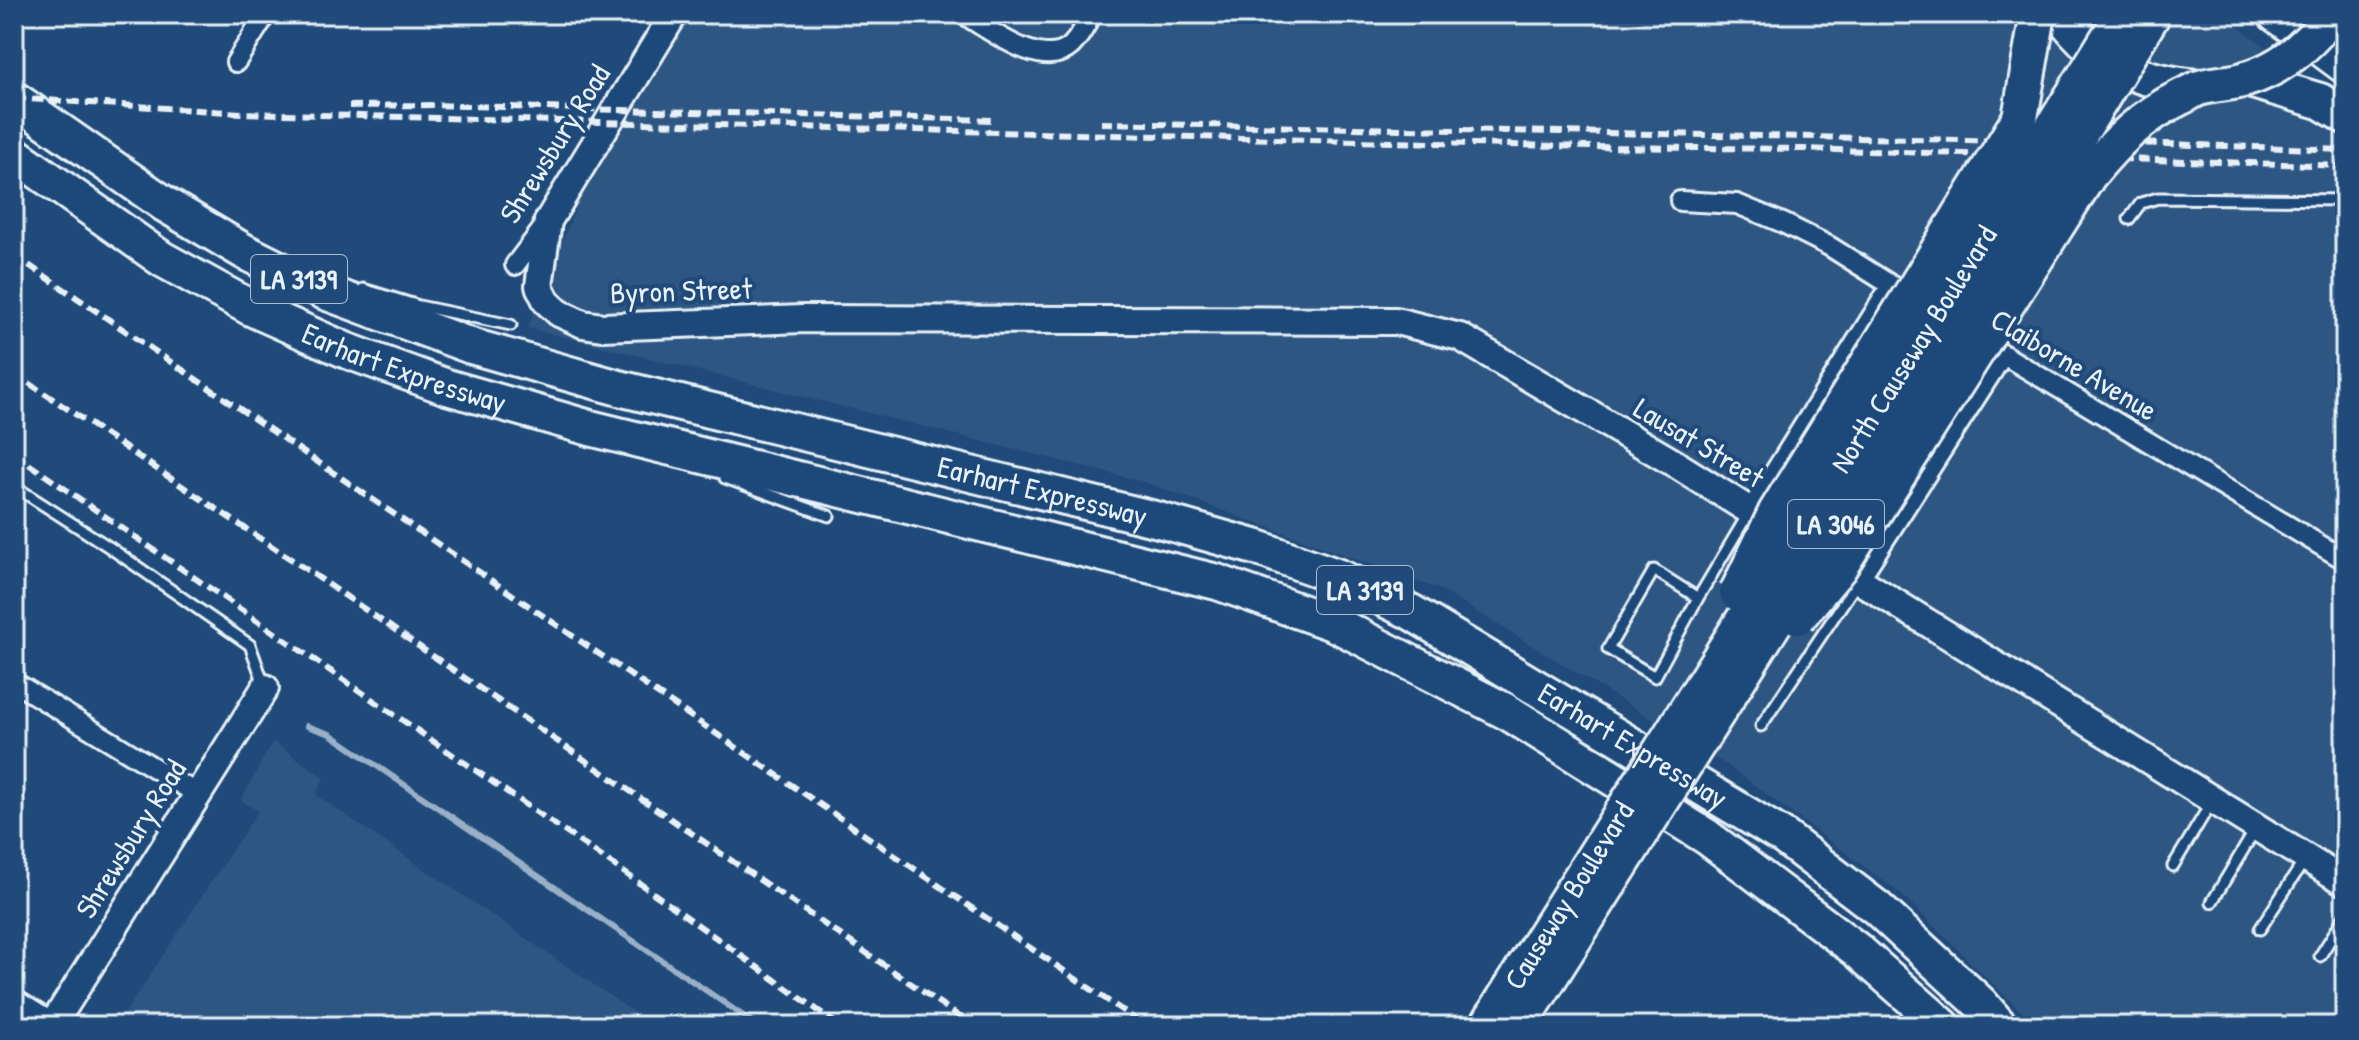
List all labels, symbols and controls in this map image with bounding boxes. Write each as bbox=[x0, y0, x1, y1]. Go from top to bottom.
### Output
street label: Shrewsbury Road bbox=[490, 56, 619, 230]
street label: North Causeway Boulevard bbox=[1820, 217, 2006, 480]
road number: LA 3139 bbox=[251, 255, 347, 303]
street label: Byron Street bbox=[609, 268, 753, 312]
street label: Claiborne Avenue bbox=[1984, 299, 2165, 430]
street label: Earhart Expressway bbox=[296, 312, 511, 422]
street label: Lausat Street bbox=[1627, 388, 1773, 497]
street label: Earhart Expressway bbox=[934, 446, 1151, 535]
road number: LA 3046 bbox=[1788, 500, 1884, 548]
road number: LA 3139 bbox=[1317, 566, 1413, 614]
street label: Earhart Expressway bbox=[1531, 672, 1735, 817]
street label: Shrewsbury Road bbox=[66, 751, 195, 925]
street label: Causeway Boulevard bbox=[1494, 793, 1643, 997]

